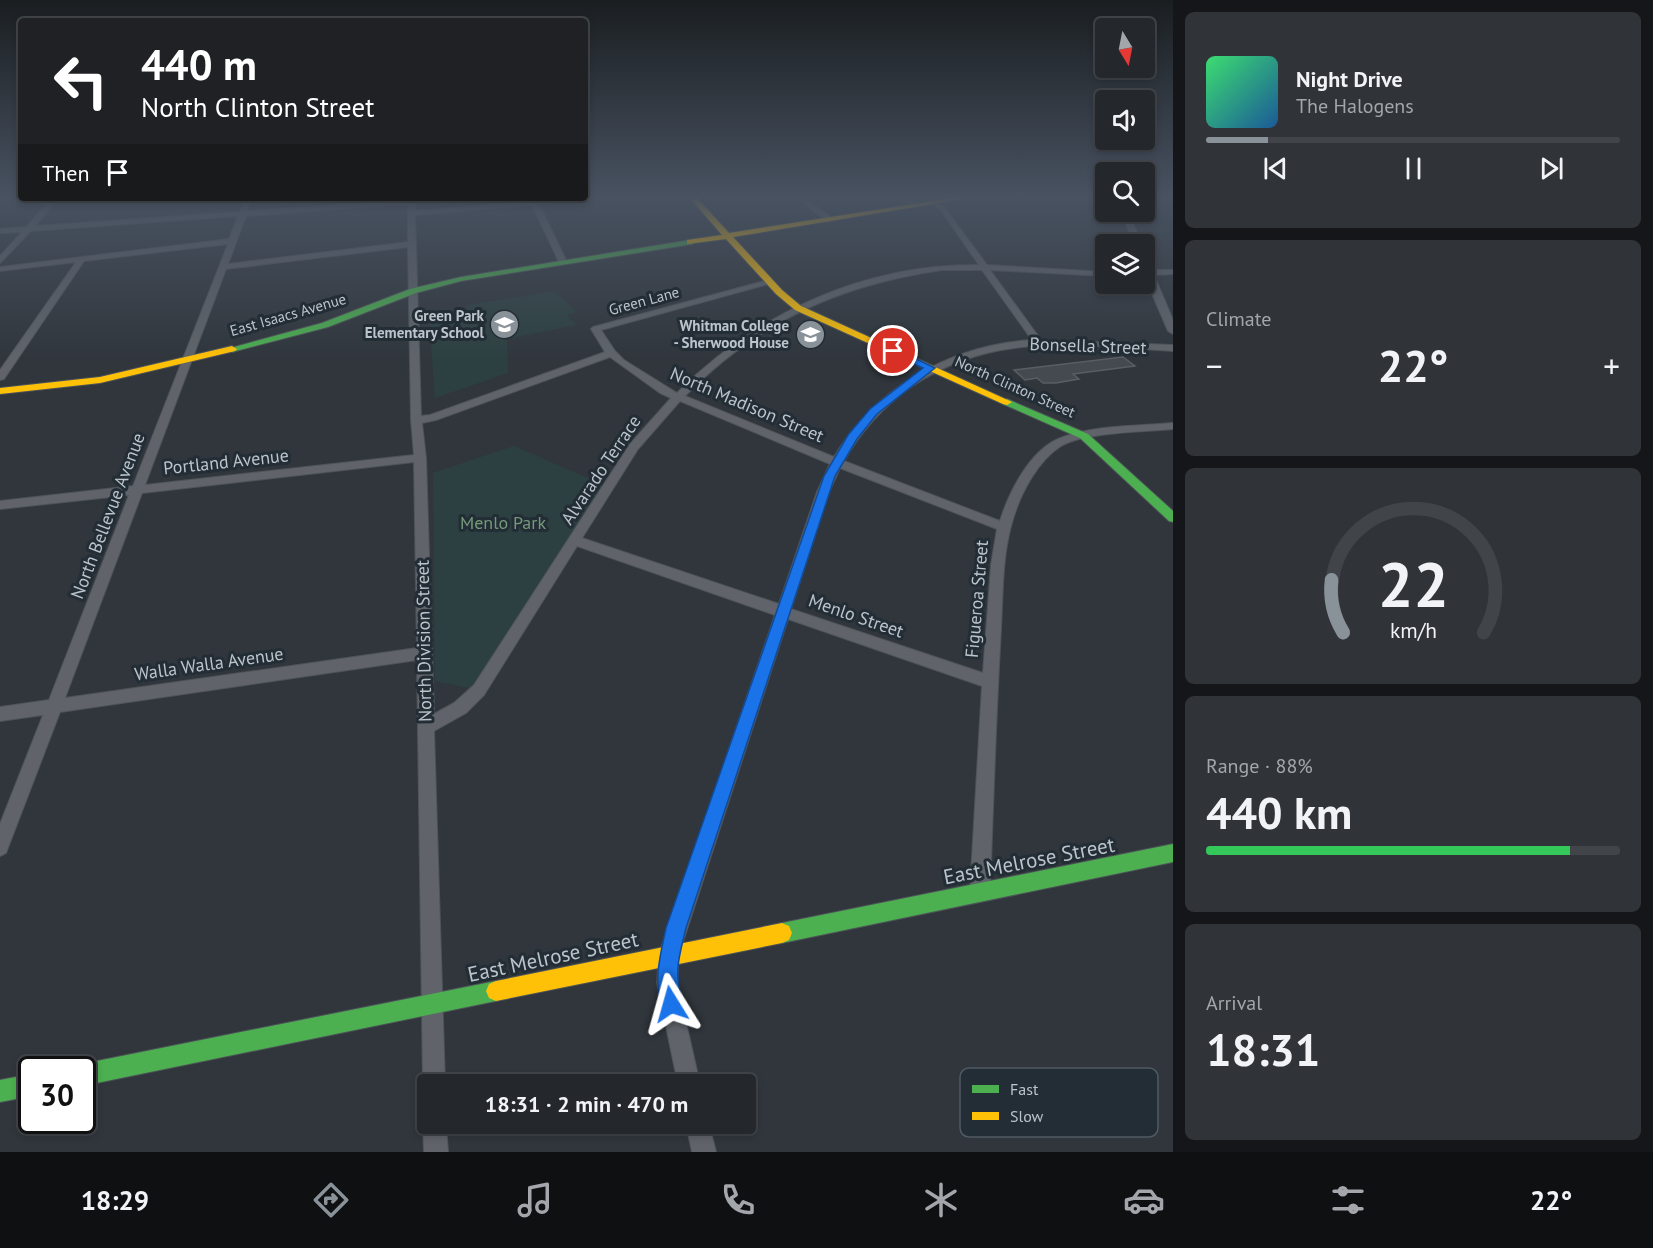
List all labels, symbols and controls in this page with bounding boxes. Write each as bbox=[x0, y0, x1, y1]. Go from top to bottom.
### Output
north arrow bbox=[1095, 18, 1155, 78]
map controls bbox=[1095, 18, 1155, 294]
text: 440 m bbox=[141, 37, 257, 92]
icon: left bbox=[42, 42, 120, 120]
text: Night Drive bbox=[1296, 65, 1403, 93]
text: North Clinton Street bbox=[141, 90, 374, 124]
button: sound bbox=[1095, 90, 1155, 150]
text: The Halogens bbox=[1296, 93, 1414, 119]
icon: previous bbox=[1259, 152, 1292, 185]
icon: pause bbox=[1397, 152, 1430, 185]
icon: next bbox=[1535, 152, 1568, 185]
icon: arrive bbox=[101, 156, 134, 189]
text: Then bbox=[42, 159, 89, 187]
button: search bbox=[1095, 162, 1155, 222]
button: layers bbox=[1095, 234, 1155, 294]
street label: Green Lane bbox=[606, 282, 681, 319]
street label: East Isaacs Avenue bbox=[228, 289, 348, 340]
place label: Green Park Elementary School bbox=[365, 306, 485, 342]
text: Climate bbox=[1206, 306, 1272, 332]
school or university icon: Green Park Elementary School bbox=[489, 309, 521, 341]
place label: Whitman College - Sherwood House bbox=[673, 316, 789, 352]
school or university icon: Whitman College - Sherwood House bbox=[794, 319, 826, 351]
pin bbox=[867, 325, 918, 376]
street label: Bonsella Street bbox=[1029, 332, 1147, 359]
icon: arrive bbox=[876, 334, 909, 367]
text: 22° bbox=[1378, 336, 1448, 394]
text: − bbox=[1206, 344, 1223, 387]
text: + bbox=[1603, 344, 1620, 387]
street label: North Clinton Street bbox=[952, 351, 1078, 422]
street label: North Madison Street bbox=[667, 362, 827, 447]
street label: Alvarado Terrace bbox=[556, 411, 646, 529]
street label: North Bellevue Avenue bbox=[65, 430, 150, 602]
street label: Portland Avenue bbox=[162, 443, 290, 480]
park label: Menlo Park bbox=[460, 511, 546, 534]
street label: Figueroa Street bbox=[960, 539, 993, 659]
text: 22 bbox=[1378, 543, 1448, 624]
street label: North Division Street bbox=[411, 560, 436, 722]
street label: Menlo Street bbox=[806, 589, 907, 643]
text: km/h bbox=[1389, 616, 1436, 644]
street label: Walla Walla Avenue bbox=[133, 642, 285, 685]
text: Range · 88% bbox=[1206, 753, 1313, 779]
text: 440 km bbox=[1206, 783, 1352, 841]
street label: East Melrose Street bbox=[941, 831, 1117, 890]
street label: East Melrose Street bbox=[465, 925, 641, 988]
position arrow bbox=[639, 972, 703, 1036]
text: Arrival bbox=[1206, 990, 1262, 1016]
text: 18:31 bbox=[1206, 1020, 1320, 1078]
speed limit sign: 30 bbox=[18, 1056, 96, 1134]
legend bbox=[960, 1068, 1158, 1137]
text: Fast bbox=[1010, 1079, 1039, 1099]
text: 18:31 · 2 min · 470 m bbox=[485, 1090, 688, 1118]
text: Slow bbox=[1010, 1106, 1044, 1126]
icon: directions bbox=[310, 1179, 352, 1221]
icon: music bbox=[514, 1179, 556, 1221]
icon: phone bbox=[717, 1179, 759, 1221]
icon: climate bbox=[920, 1179, 962, 1221]
icon: car bbox=[1123, 1179, 1165, 1221]
icon: filters bbox=[1327, 1179, 1369, 1221]
text: 18:29 bbox=[81, 1183, 149, 1217]
text: 22° bbox=[1530, 1183, 1572, 1217]

